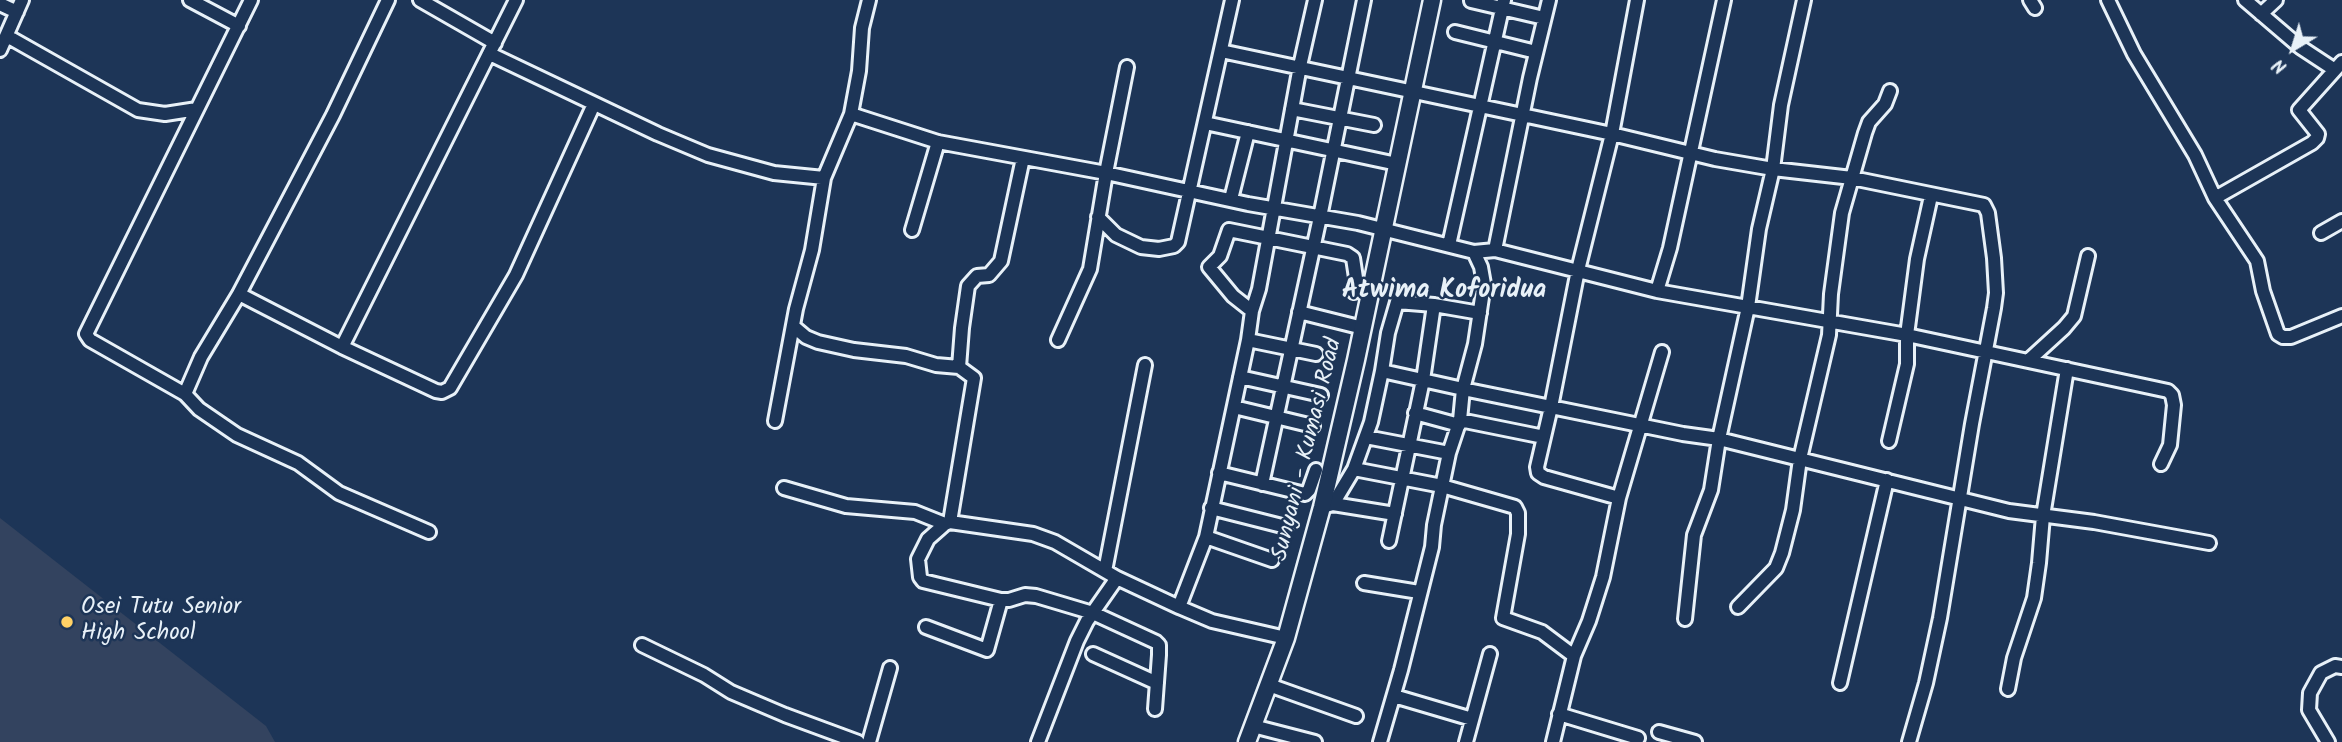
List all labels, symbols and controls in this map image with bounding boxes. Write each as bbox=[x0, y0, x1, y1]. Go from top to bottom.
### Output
north arrow bbox=[2258, 14, 2328, 84]
text: N bbox=[2266, 50, 2294, 81]
district label: Atwima Koforidua bbox=[1342, 277, 1546, 309]
street label: Sunyani - Kumasi Road bbox=[1268, 336, 1350, 564]
place label: Osei Tutu Senior High School bbox=[81, 595, 241, 649]
marker: Osei Tutu Senior High School bbox=[59, 614, 75, 630]

